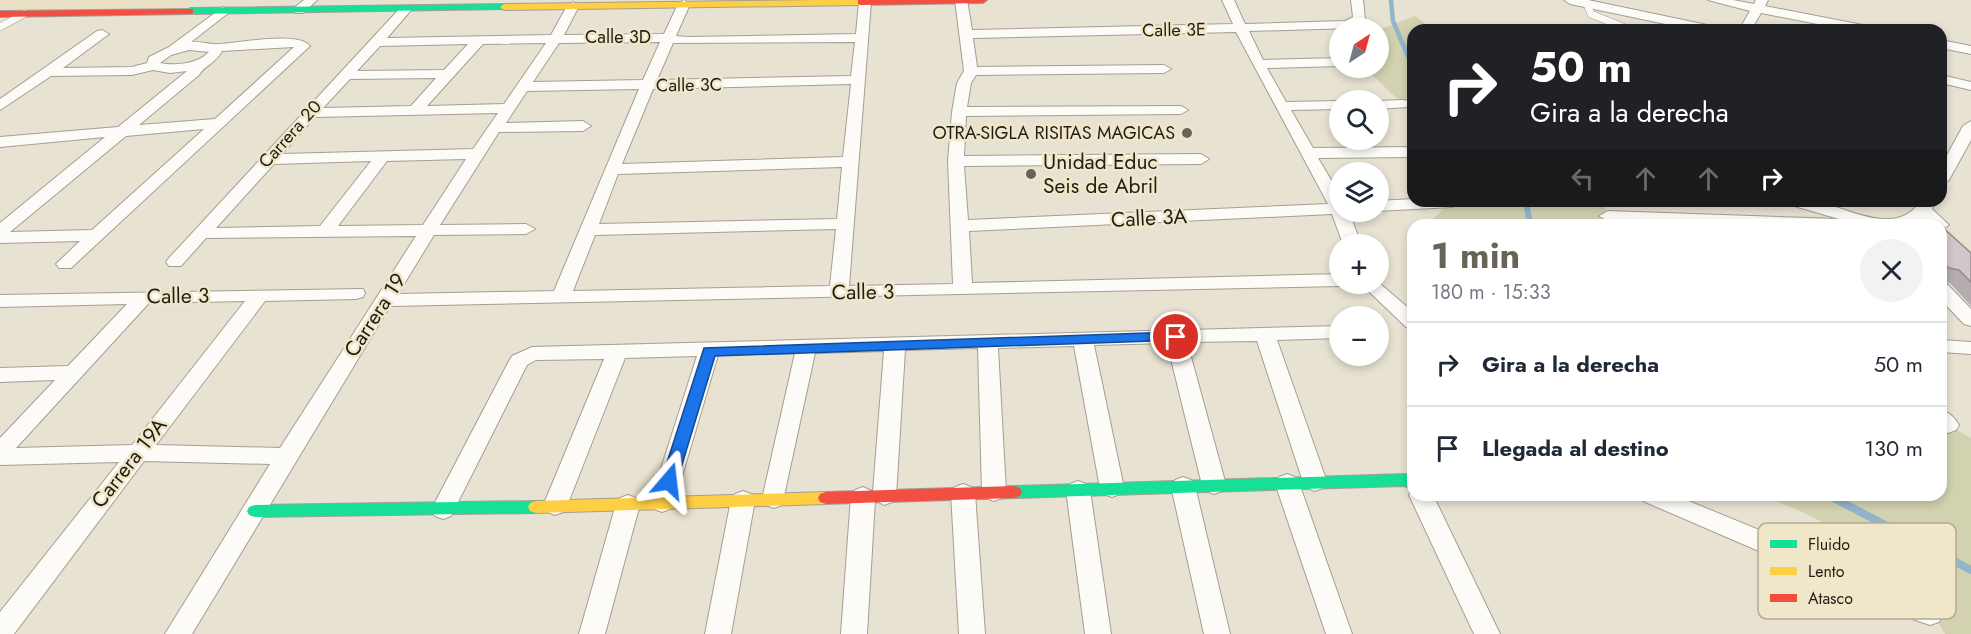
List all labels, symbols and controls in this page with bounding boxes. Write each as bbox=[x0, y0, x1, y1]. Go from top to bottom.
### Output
street label: Calle 3E bbox=[1142, 16, 1206, 44]
north arrow bbox=[1329, 18, 1389, 78]
map controls bbox=[1329, 18, 1389, 366]
street label: Calle 3D bbox=[585, 24, 651, 50]
text: 50 m bbox=[1530, 37, 1632, 98]
icon: right bbox=[1431, 48, 1509, 126]
street label: Calle 3C bbox=[656, 71, 722, 99]
button: search bbox=[1329, 90, 1389, 150]
text: Gira a la derecha bbox=[1530, 93, 1729, 132]
street label: Carrera 20 bbox=[252, 94, 328, 174]
place label: OTRA-SIGLA RISITAS MAGICAS bbox=[933, 120, 1175, 146]
marker: OTRA-SIGLA RISITAS MAGICAS bbox=[1180, 126, 1194, 140]
place label: Unidad Educ Seis de Abril bbox=[1043, 147, 1158, 201]
button: layers bbox=[1329, 162, 1389, 222]
icon: left bbox=[1566, 162, 1599, 195]
icon: ahead bbox=[1629, 162, 1662, 195]
icon: ahead bbox=[1692, 162, 1725, 195]
icon: right bbox=[1755, 162, 1788, 195]
marker: Unidad Educ Seis de Abril bbox=[1024, 167, 1038, 181]
street label: Calle 3A bbox=[1110, 201, 1188, 235]
text: 1 min bbox=[1431, 229, 1520, 281]
button: + bbox=[1329, 234, 1389, 294]
button: close bbox=[1860, 239, 1923, 302]
street label: Carrera 19 bbox=[337, 267, 413, 363]
street label: Calle 3 bbox=[831, 276, 895, 308]
text: 180 m · 15:33 bbox=[1431, 278, 1551, 307]
street label: Calle 3 bbox=[146, 280, 210, 312]
button: − bbox=[1329, 306, 1389, 366]
pin bbox=[1150, 311, 1201, 362]
icon: arrive bbox=[1159, 320, 1192, 353]
icon: right bbox=[1431, 348, 1464, 381]
text: Gira a la derecha bbox=[1482, 348, 1659, 380]
text: 50 m bbox=[1874, 348, 1923, 380]
street label: Carrera 19A bbox=[84, 412, 174, 514]
icon: arrive bbox=[1431, 432, 1464, 465]
text: Llegada al destino bbox=[1482, 432, 1669, 464]
text: 130 m bbox=[1864, 432, 1923, 464]
position arrow bbox=[637, 449, 701, 513]
legend bbox=[1758, 523, 1956, 619]
text: Fluido bbox=[1808, 533, 1850, 556]
text: Lento bbox=[1808, 560, 1845, 583]
text: Atasco bbox=[1808, 587, 1853, 610]

